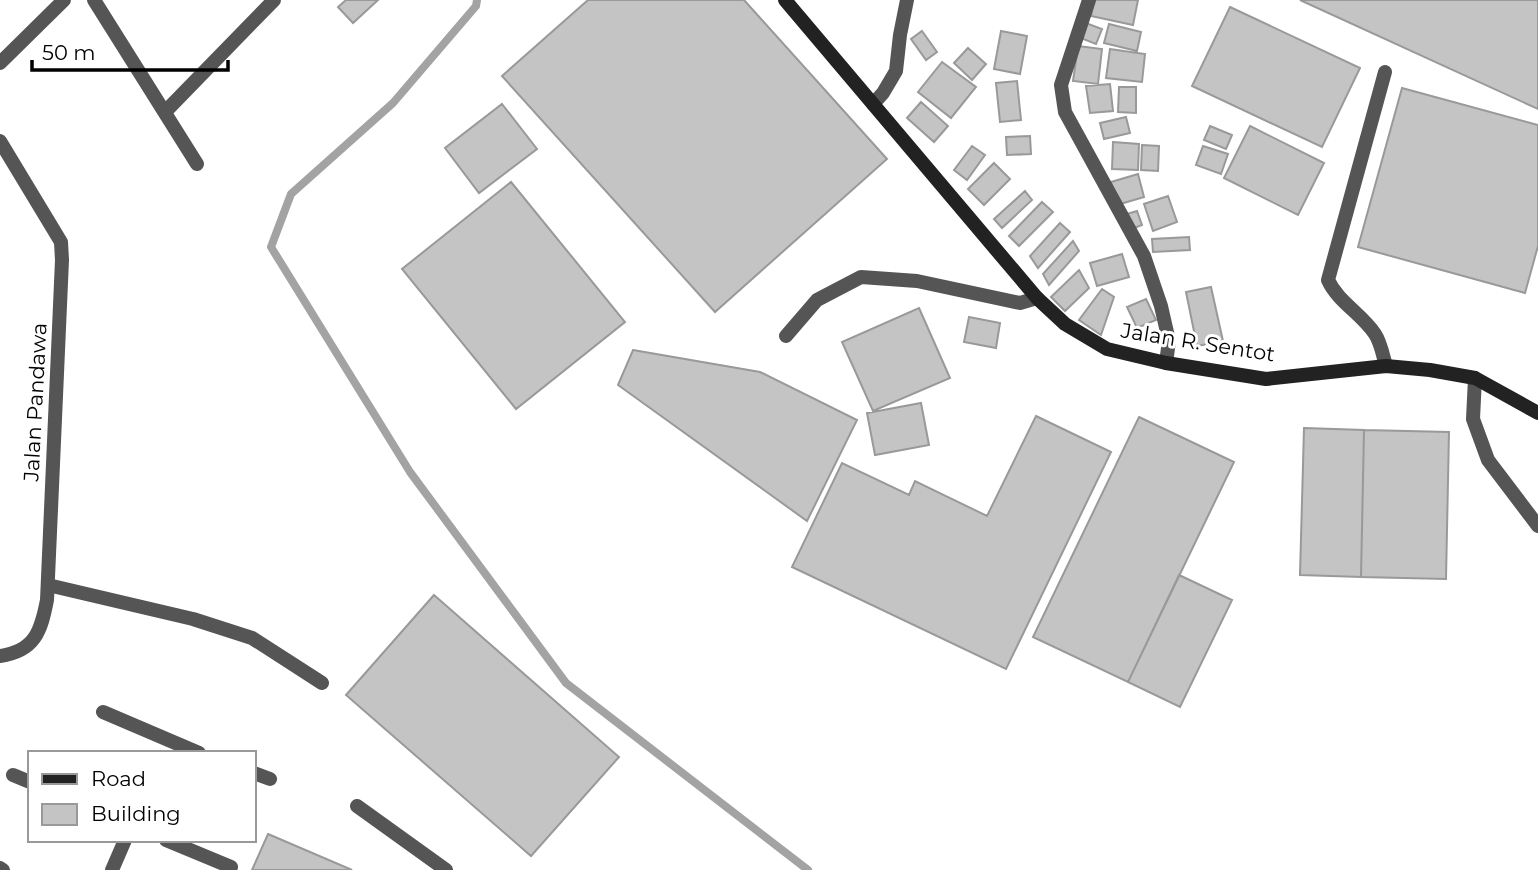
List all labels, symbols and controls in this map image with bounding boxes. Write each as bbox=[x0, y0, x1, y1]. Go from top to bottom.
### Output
scale bar bbox=[32, 28, 228, 72]
text: 50 m bbox=[42, 40, 96, 65]
street label: Jalan R. Sentot bbox=[1118, 317, 1277, 367]
street label: Jalan Pandawa bbox=[18, 322, 52, 483]
legend bbox=[28, 751, 256, 842]
text: Road bbox=[91, 766, 146, 791]
text: Building bbox=[91, 801, 181, 826]

